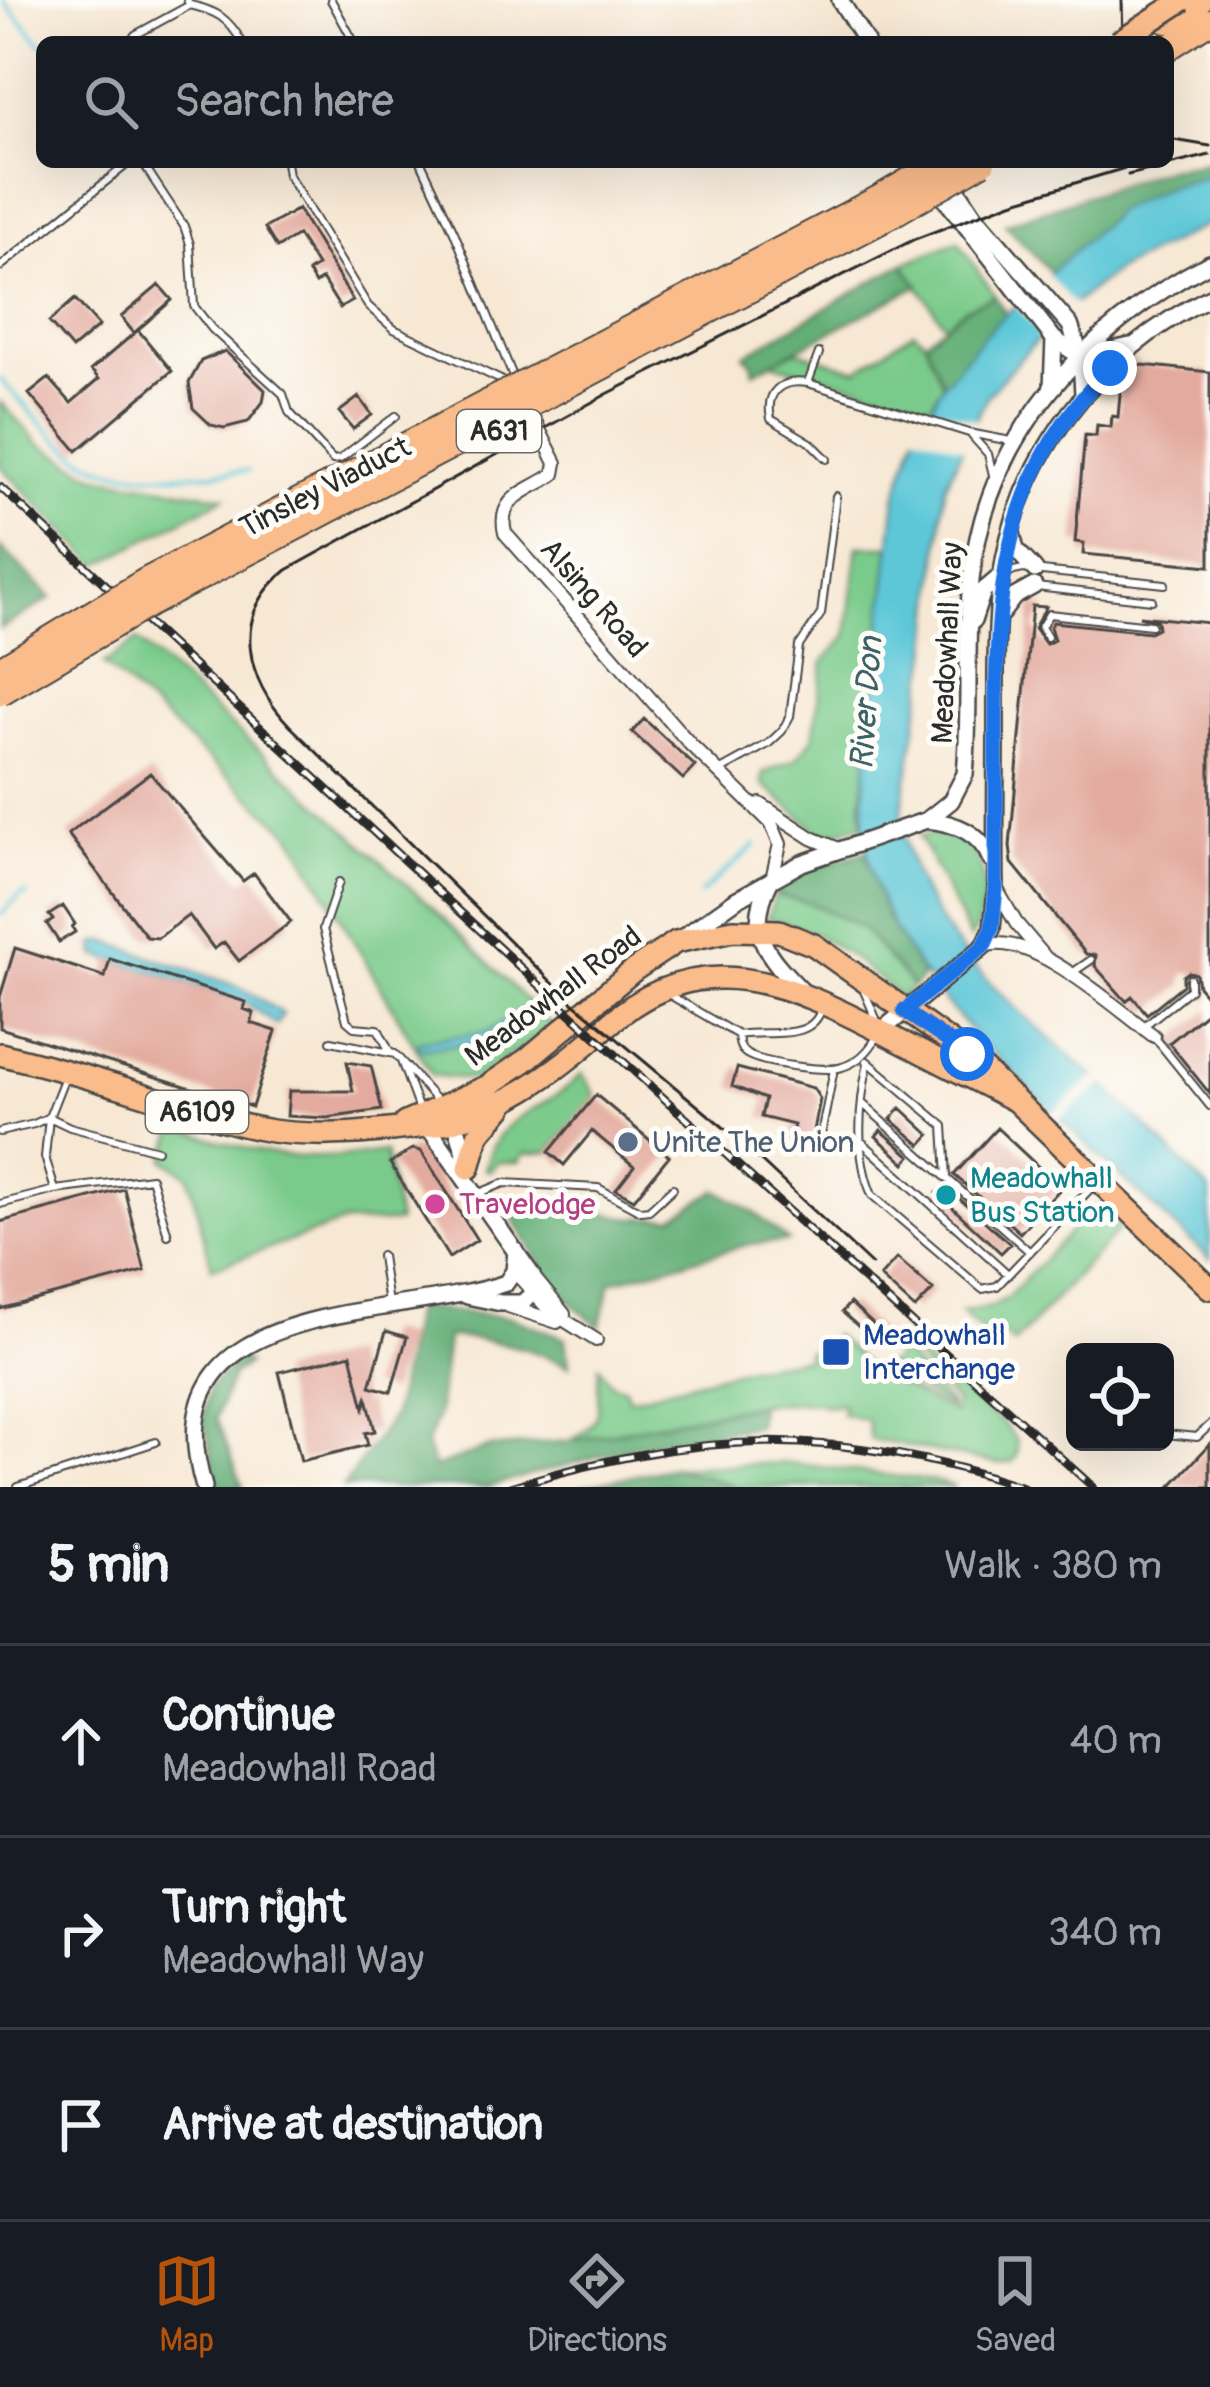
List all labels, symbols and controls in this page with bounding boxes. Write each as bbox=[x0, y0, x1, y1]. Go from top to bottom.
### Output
search box bbox=[36, 36, 1174, 168]
icon: search bbox=[78, 69, 144, 135]
text: Search here bbox=[174, 74, 394, 130]
route end bbox=[1083, 341, 1137, 395]
road number: A631 bbox=[457, 410, 541, 452]
street label: Tinsley Viaduct bbox=[233, 428, 418, 546]
street label: Alsing Road bbox=[532, 531, 655, 665]
street label: Meadowhall Way bbox=[924, 541, 971, 745]
water label: River Don bbox=[841, 634, 892, 771]
street label: Meadowhall Road bbox=[458, 918, 649, 1075]
route start bbox=[940, 1027, 994, 1081]
road number: A6109 bbox=[146, 1091, 248, 1133]
place label: Unite The Union bbox=[652, 1124, 855, 1161]
marker: Unite The Union bbox=[615, 1129, 641, 1155]
place label: Meadowhall Bus Station bbox=[970, 1160, 1115, 1231]
marker: Meadowhall Bus Station bbox=[933, 1182, 959, 1208]
place label: Travelodge bbox=[459, 1186, 596, 1223]
marker: Travelodge bbox=[422, 1191, 448, 1217]
place label: Meadowhall Interchange bbox=[863, 1317, 1015, 1388]
marker: Meadowhall Interchange bbox=[820, 1336, 852, 1368]
map controls bbox=[1066, 1343, 1174, 1451]
button: locate bbox=[1066, 1343, 1174, 1451]
text: 5 min bbox=[48, 1533, 169, 1597]
text: Walk · 380 m bbox=[944, 1541, 1162, 1590]
text: Continue bbox=[162, 1688, 335, 1744]
icon: ahead bbox=[48, 1708, 114, 1774]
text: 40 m bbox=[1070, 1716, 1162, 1765]
text: Meadowhall Road bbox=[162, 1744, 437, 1793]
text: Turn right bbox=[162, 1880, 346, 1936]
icon: right bbox=[48, 1900, 114, 1966]
text: 340 m bbox=[1048, 1908, 1162, 1957]
text: Meadowhall Way bbox=[162, 1936, 424, 1985]
icon: arrive bbox=[48, 2092, 114, 2158]
text: Arrive at destination bbox=[162, 2097, 543, 2153]
tab: Map bbox=[154, 2248, 220, 2361]
tab: Directions bbox=[527, 2248, 667, 2361]
tab: Saved bbox=[974, 2248, 1056, 2361]

